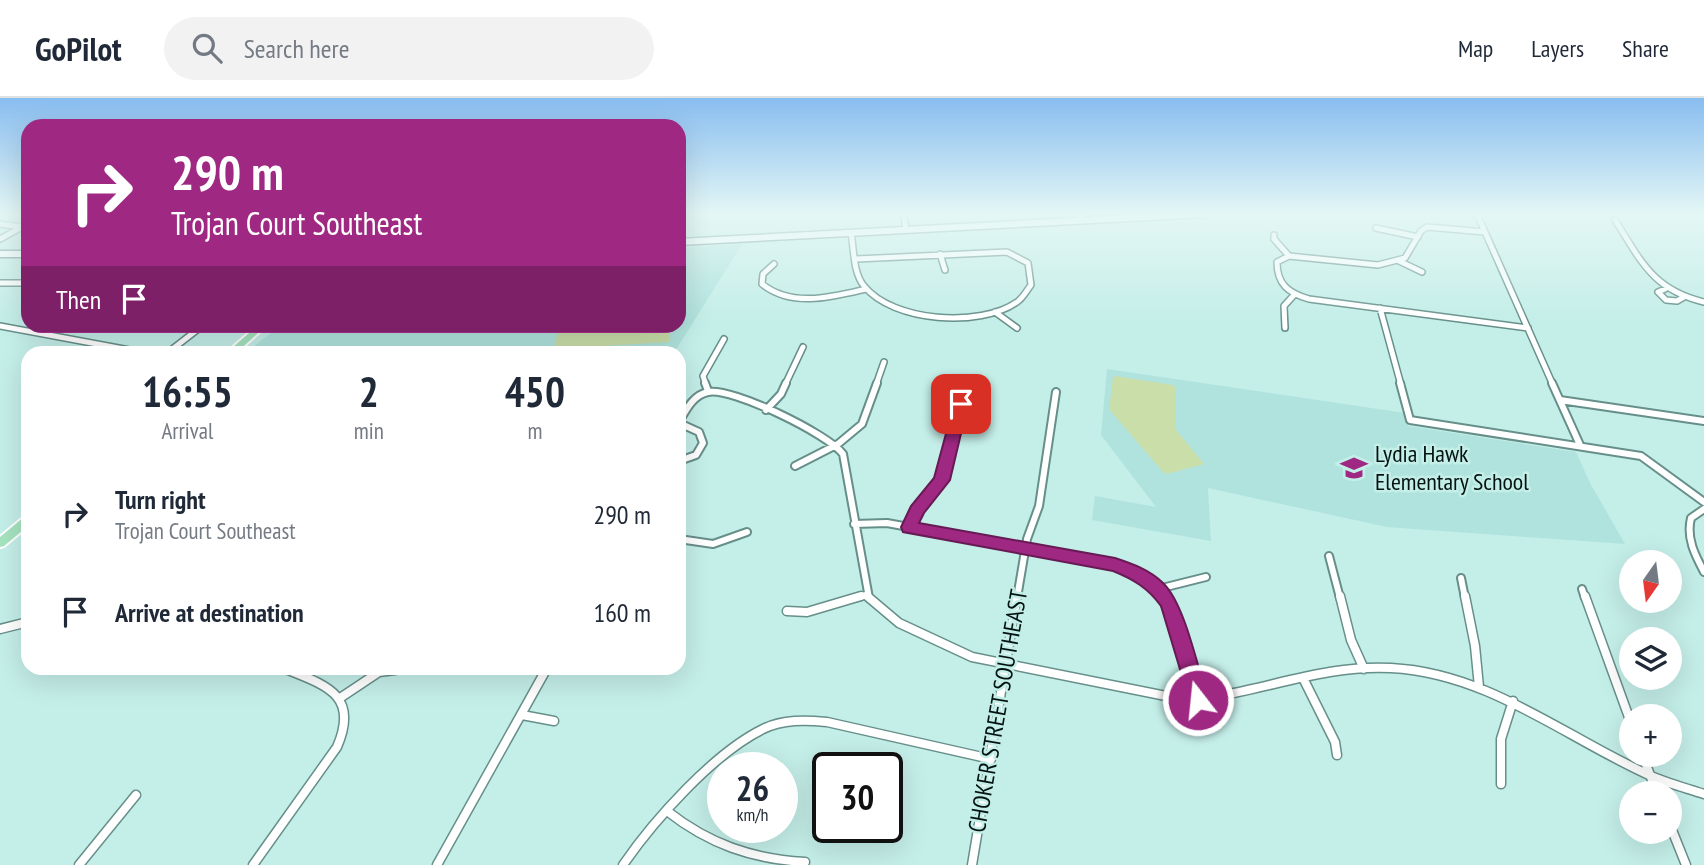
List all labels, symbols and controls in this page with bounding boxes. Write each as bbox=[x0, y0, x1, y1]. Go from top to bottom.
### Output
search box bbox=[164, 17, 654, 80]
text: GoPilot bbox=[35, 27, 122, 70]
icon: search bbox=[188, 29, 226, 67]
text: Search here bbox=[244, 32, 349, 65]
text: Map bbox=[1458, 33, 1493, 64]
text: Layers bbox=[1531, 33, 1584, 64]
text: Share bbox=[1622, 33, 1669, 64]
text: 290 m bbox=[171, 140, 284, 204]
icon: right bbox=[56, 147, 147, 238]
text: Trojan Court Southeast bbox=[171, 202, 422, 244]
icon: arrive bbox=[115, 280, 153, 318]
text: Then bbox=[56, 283, 101, 316]
text: 16:55 bbox=[142, 364, 233, 419]
text: 2 bbox=[359, 364, 379, 419]
text: 450 bbox=[505, 364, 565, 419]
pin bbox=[931, 374, 991, 434]
icon: arrive bbox=[942, 385, 980, 423]
text: Arrival bbox=[161, 416, 213, 445]
text: min bbox=[354, 416, 384, 445]
text: m bbox=[527, 416, 542, 445]
place label: Lydia Hawk Elementary School bbox=[1375, 438, 1529, 497]
school or university icon: Lydia Hawk Elementary School bbox=[1339, 453, 1369, 483]
text: Turn right bbox=[115, 483, 206, 516]
icon: right bbox=[56, 495, 94, 533]
text: 290 m bbox=[593, 498, 651, 531]
text: Trojan Court Southeast bbox=[115, 516, 296, 545]
north arrow bbox=[1619, 550, 1682, 612]
map controls bbox=[1619, 550, 1682, 844]
street label: CHOKER STREET SOUTHEAST bbox=[961, 587, 1034, 835]
icon: arrive bbox=[56, 593, 94, 631]
text: Arrive at destination bbox=[115, 596, 304, 629]
text: 160 m bbox=[593, 596, 651, 629]
button: layers bbox=[1619, 627, 1682, 690]
position arrow bbox=[1161, 663, 1235, 737]
button: + bbox=[1619, 704, 1682, 767]
speed limit sign: 30 bbox=[812, 752, 903, 843]
text: 26 bbox=[736, 765, 769, 811]
button: − bbox=[1619, 781, 1682, 844]
text: km/h bbox=[737, 803, 768, 826]

